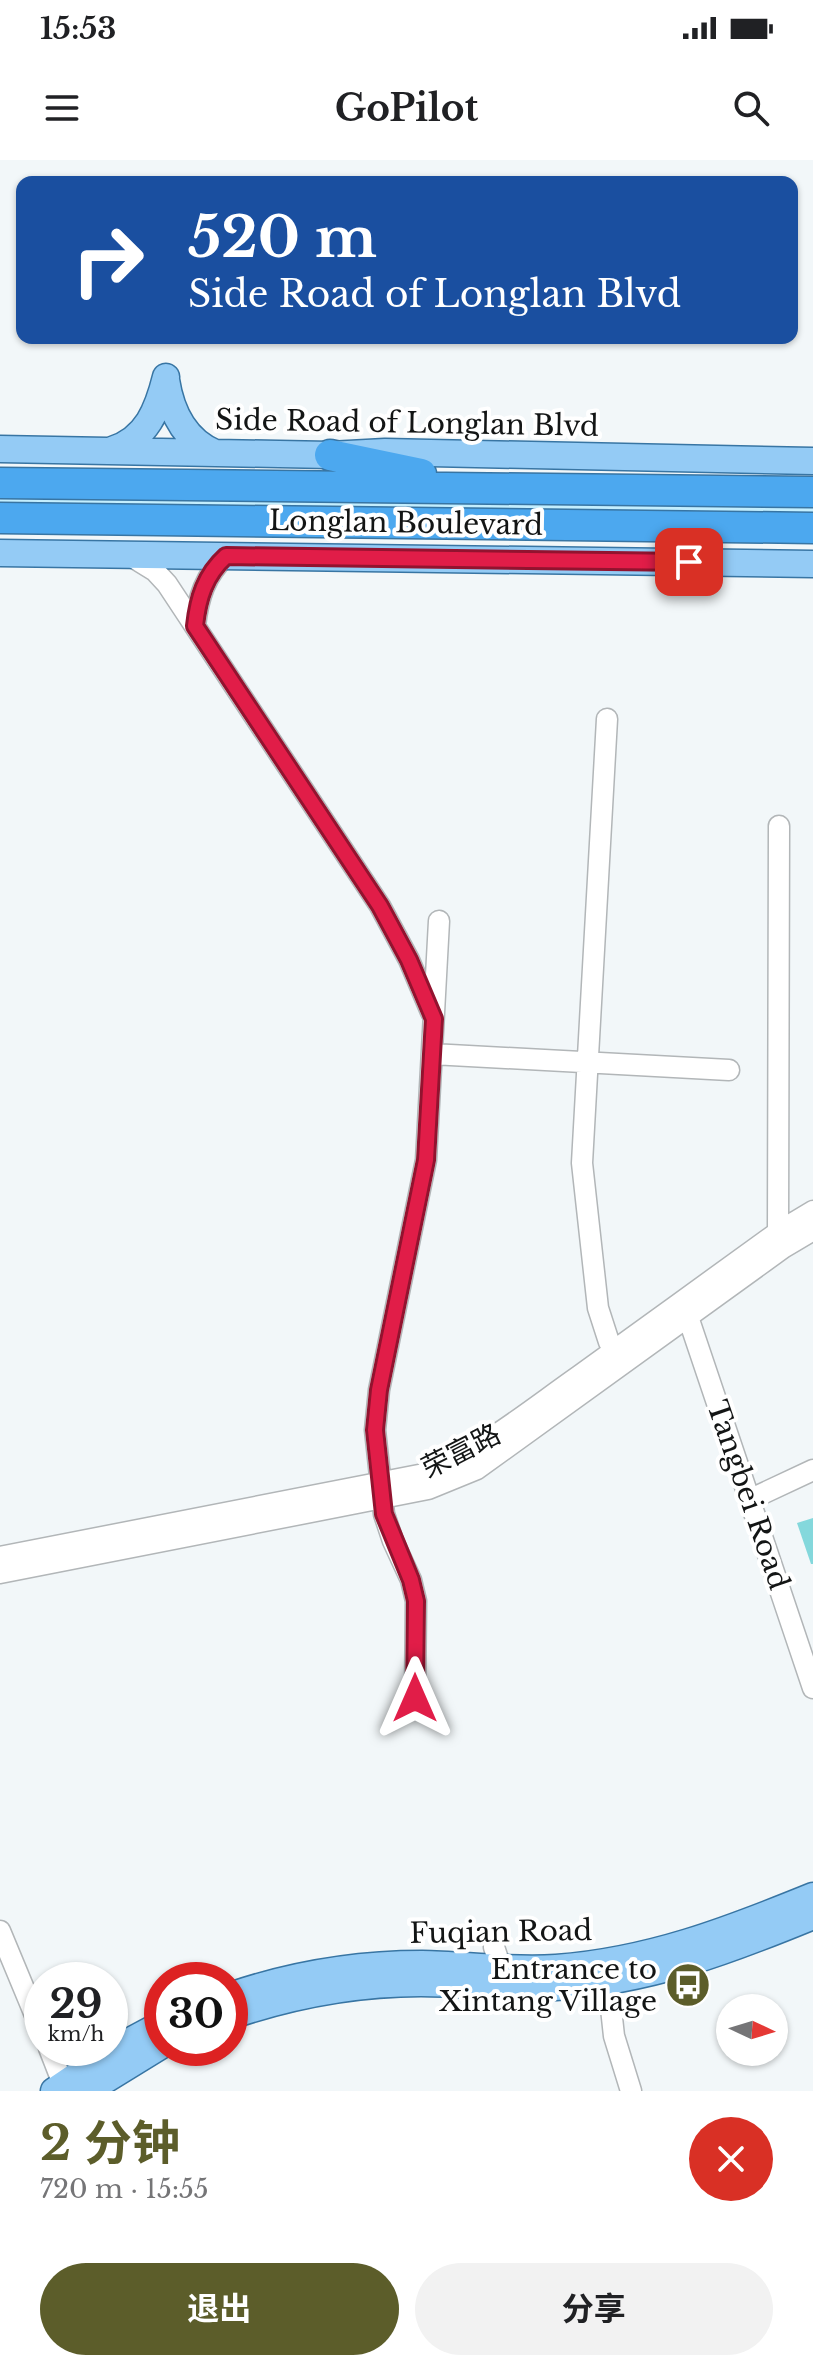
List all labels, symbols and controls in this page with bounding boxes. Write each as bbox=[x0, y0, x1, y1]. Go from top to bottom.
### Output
text: 15:53 bbox=[40, 10, 116, 47]
icon: menu bbox=[40, 86, 84, 130]
text: GoPilot bbox=[335, 86, 478, 131]
icon: search bbox=[729, 86, 773, 130]
text: 520 m bbox=[188, 203, 377, 272]
icon: right bbox=[56, 208, 160, 312]
text: Side Road of Longlan Blvd bbox=[188, 272, 681, 317]
street label: Side Road of Longlan Blvd bbox=[215, 402, 599, 444]
street label: Longlan Boulevard bbox=[269, 503, 544, 543]
pin bbox=[655, 528, 723, 596]
icon: arrive bbox=[667, 540, 711, 584]
street label: Tangbei Road bbox=[699, 1396, 797, 1594]
street label: 荣富路 bbox=[416, 1416, 506, 1486]
position arrow bbox=[373, 1656, 457, 1740]
street label: Fuqian Road bbox=[409, 1913, 593, 1951]
place label: Entrance to Xintang Village bbox=[439, 1952, 657, 2019]
bus stop icon: Entrance to Xintang Village bbox=[664, 1961, 712, 2009]
speed limit sign: 30 bbox=[144, 1962, 248, 2066]
text: 29 bbox=[50, 1979, 103, 2029]
north arrow bbox=[716, 1994, 788, 2066]
map controls bbox=[716, 1994, 788, 2066]
text: km/h bbox=[48, 2022, 104, 2046]
text: 2 分钟 bbox=[40, 2113, 180, 2173]
button: close bbox=[689, 2117, 773, 2201]
text: 720 m · 15:55 bbox=[40, 2173, 209, 2205]
button: 退出 bbox=[40, 2263, 399, 2355]
button: 分享 bbox=[415, 2263, 773, 2355]

